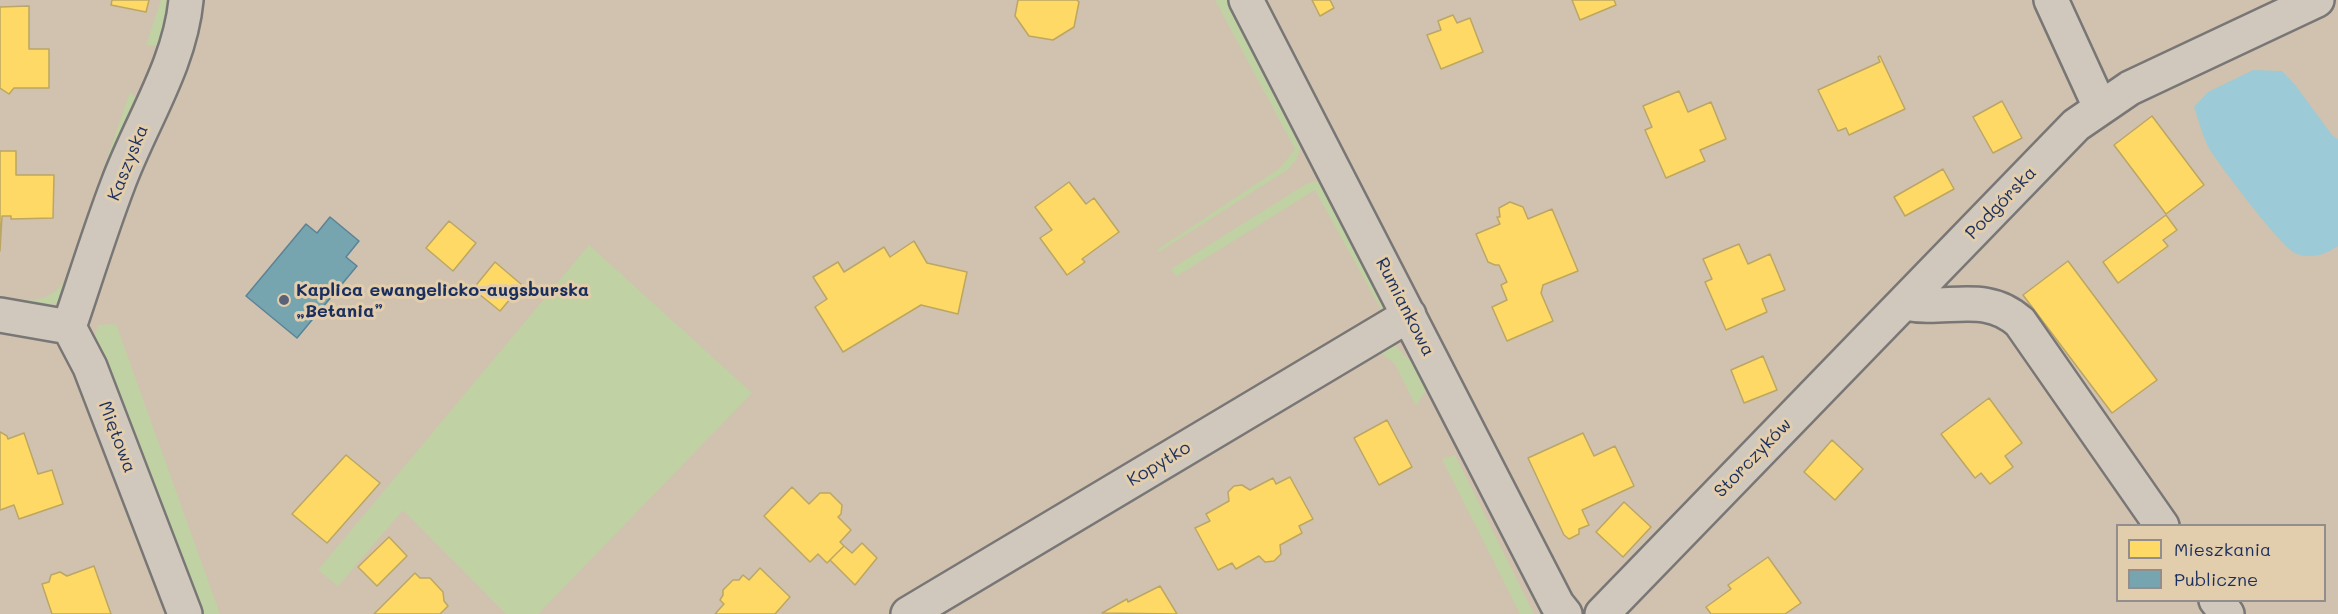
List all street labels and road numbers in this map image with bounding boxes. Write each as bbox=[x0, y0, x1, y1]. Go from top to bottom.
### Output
street label: Kaszyska bbox=[103, 122, 153, 204]
street label: Podgórska bbox=[1961, 162, 2041, 244]
street label: Rumiankowa bbox=[1371, 254, 1439, 360]
street label: Miętowa bbox=[94, 398, 140, 476]
street label: Storczyków bbox=[1710, 414, 1796, 502]
street label: Kopytko bbox=[1123, 437, 1195, 491]

